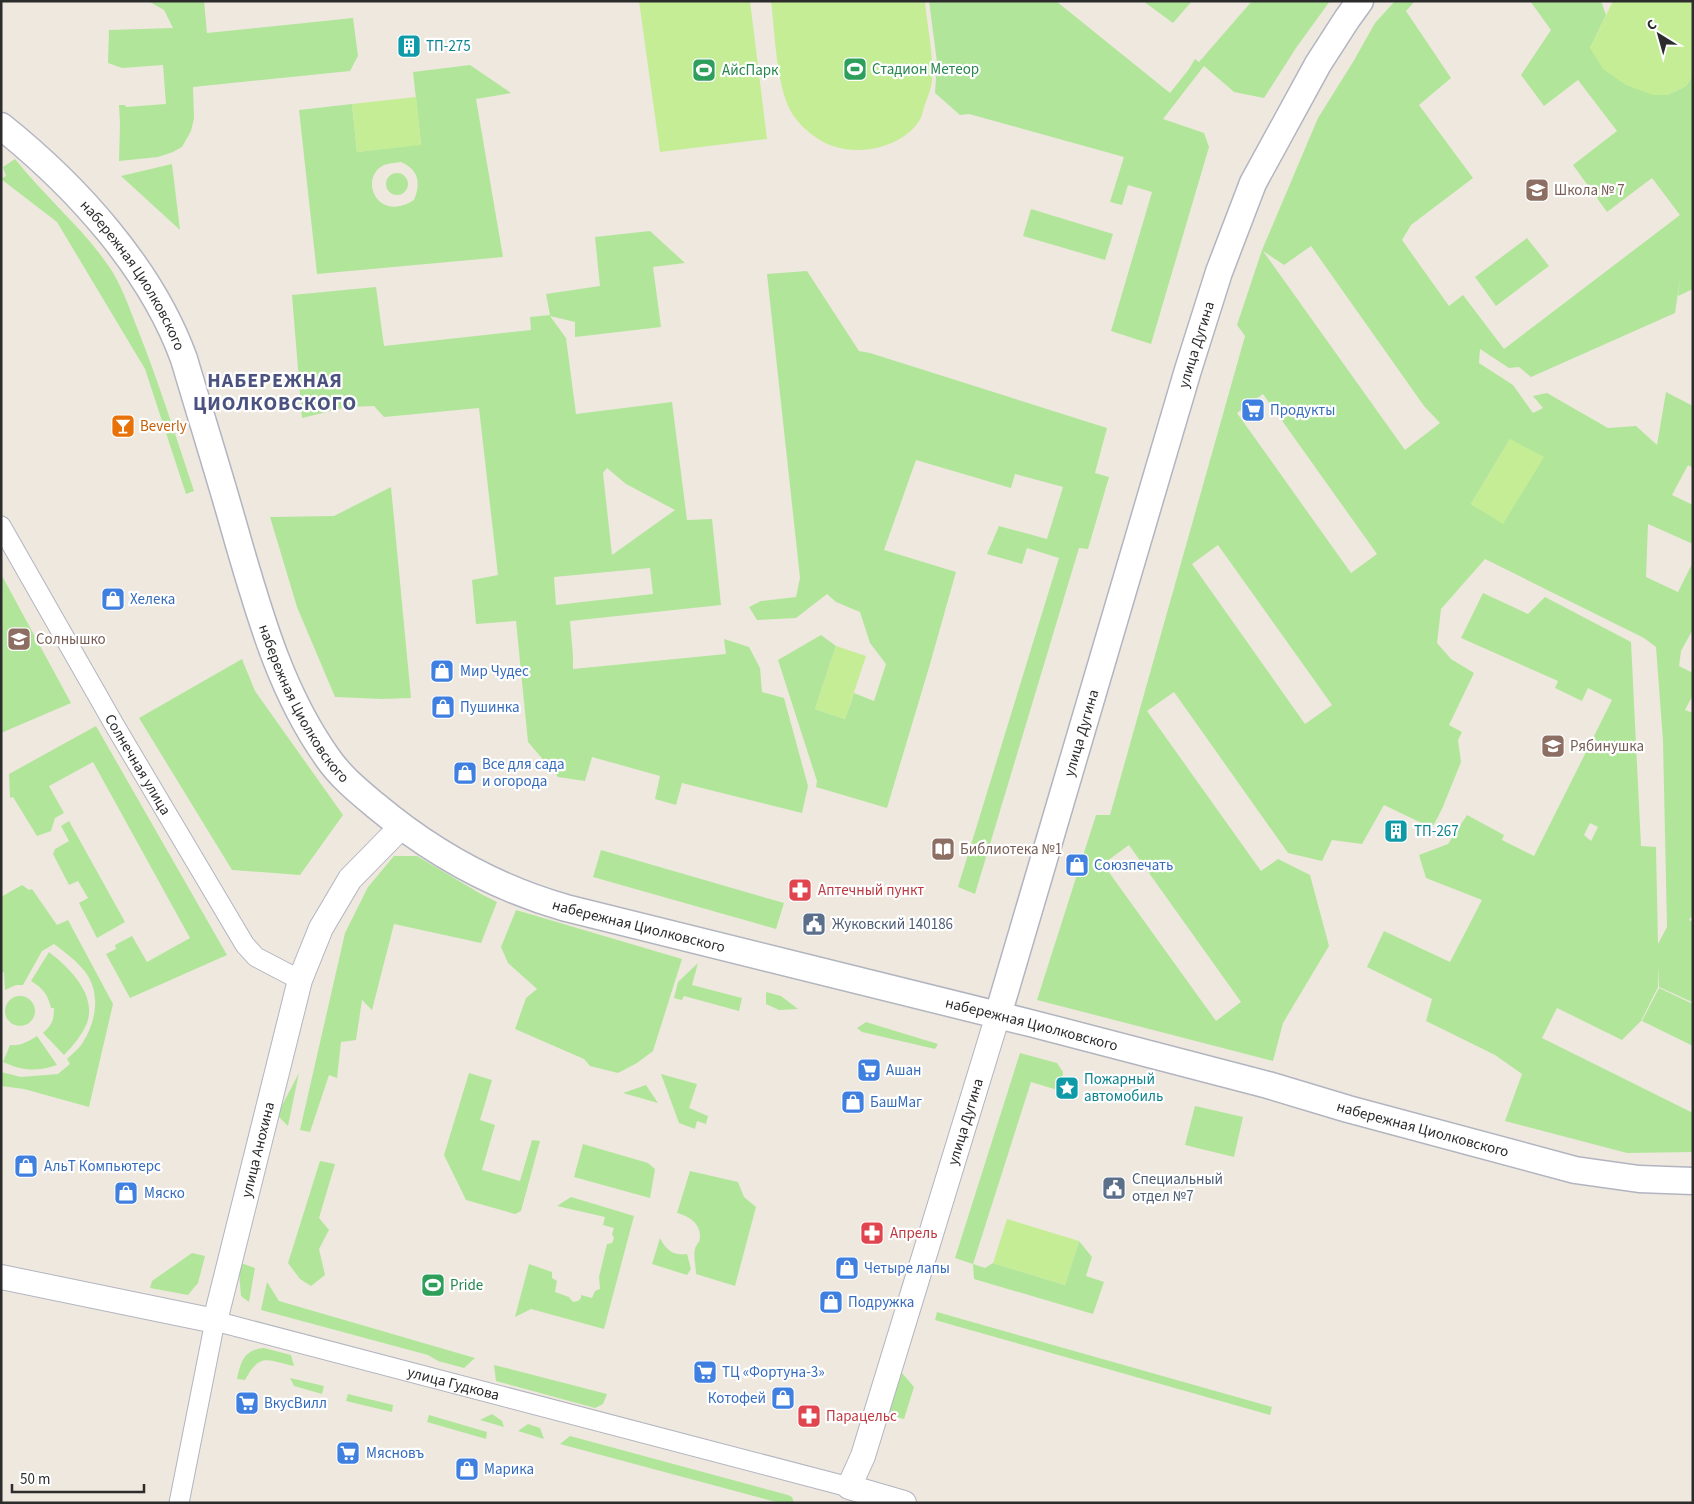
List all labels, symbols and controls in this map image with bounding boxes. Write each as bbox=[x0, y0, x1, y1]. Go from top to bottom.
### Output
north arrow bbox=[1634, 10, 1684, 60]
text: С bbox=[1643, 15, 1661, 36]
building icon: ТП-275 bbox=[396, 33, 422, 59]
place label: ТП-275 bbox=[426, 36, 471, 57]
sports icon: Стадион Метеор bbox=[842, 56, 868, 82]
sports icon: АйсПарк bbox=[691, 57, 717, 83]
place label: Стадион Метеор bbox=[872, 59, 979, 80]
place label: АйсПарк bbox=[722, 60, 779, 81]
school or university icon: Школа № 7 bbox=[1524, 177, 1550, 203]
place label: Школа № 7 bbox=[1554, 180, 1625, 201]
street label: набережная Циолковского bbox=[76, 195, 190, 354]
street label: улица Дугина bbox=[1173, 299, 1220, 390]
district label: НАБЕРЕЖНАЯ ЦИОЛКОВСКОГО bbox=[193, 367, 357, 418]
supermarket icon: Продукты bbox=[1240, 397, 1266, 423]
place label: Продукты bbox=[1270, 400, 1335, 421]
bar icon: Beverly bbox=[110, 413, 136, 439]
place label: Beverly bbox=[140, 416, 187, 437]
shop icon: Хелека bbox=[100, 586, 126, 612]
place label: Хелека bbox=[130, 589, 175, 610]
street label: набережная Циолковского bbox=[254, 621, 354, 787]
school or university icon: Солнышко bbox=[6, 626, 32, 652]
place label: Солнышко bbox=[36, 629, 106, 650]
shop icon: Мир Чудес bbox=[429, 658, 455, 684]
place label: Мир Чудес bbox=[460, 661, 529, 682]
street label: улица Дугина bbox=[1058, 687, 1104, 779]
shop icon: Пушинка bbox=[430, 694, 456, 720]
place label: Пушинка bbox=[460, 697, 520, 718]
street label: Солнечная улица bbox=[100, 710, 176, 819]
school or university icon: Рябинушка bbox=[1540, 733, 1566, 759]
place label: Рябинушка bbox=[1570, 736, 1644, 757]
place label: Все для сада и огорода bbox=[482, 754, 565, 792]
shop icon: Все для сада и огорода bbox=[452, 760, 478, 786]
building icon: ТП-267 bbox=[1383, 818, 1409, 844]
place label: ТП-267 bbox=[1414, 821, 1459, 842]
library icon: Библиотека №1 bbox=[930, 836, 956, 862]
place label: Библиотека №1 bbox=[960, 839, 1062, 860]
shop icon: Союзпечать bbox=[1064, 852, 1090, 878]
place label: Союзпечать bbox=[1094, 855, 1173, 876]
pharmacy icon: Аптечный пункт bbox=[787, 877, 813, 903]
place label: Аптечный пункт bbox=[818, 880, 924, 901]
street label: набережная Циолковского bbox=[550, 894, 727, 958]
public building icon: Жуковский 140186 bbox=[801, 911, 827, 937]
place label: Жуковский 140186 bbox=[832, 914, 953, 935]
street label: набережная Циолковского bbox=[943, 992, 1120, 1056]
supermarket icon: Ашан bbox=[856, 1057, 882, 1083]
place label: Ашан bbox=[886, 1060, 921, 1081]
place label: Пожарный автомобиль bbox=[1084, 1069, 1163, 1107]
place icon: Пожарный автомобиль bbox=[1054, 1075, 1080, 1101]
street label: улица Дугина bbox=[942, 1076, 989, 1168]
shop icon: БашМаг bbox=[840, 1089, 866, 1115]
place label: БашМаг bbox=[870, 1092, 922, 1113]
street label: набережная Циолковского bbox=[1334, 1096, 1511, 1162]
street label: улица Анохина bbox=[236, 1100, 280, 1200]
shop icon: АльТ Компьютерс bbox=[13, 1153, 39, 1179]
place label: АльТ Компьютерс bbox=[44, 1156, 161, 1177]
place label: Специальный отдел №7 bbox=[1132, 1169, 1223, 1207]
public building icon: Специальный отдел №7 bbox=[1101, 1175, 1127, 1201]
shop icon: Мяско bbox=[113, 1180, 139, 1206]
place label: Мяско bbox=[144, 1183, 185, 1204]
pharmacy icon: Апрель bbox=[859, 1220, 885, 1246]
place label: Апрель bbox=[890, 1223, 938, 1244]
shop icon: Четыре лапы bbox=[834, 1255, 860, 1281]
place label: Четыре лапы bbox=[864, 1258, 950, 1279]
sports icon: Pride bbox=[420, 1272, 446, 1298]
place label: Pride bbox=[450, 1275, 483, 1296]
shop icon: Подружка bbox=[818, 1289, 844, 1315]
place label: Подружка bbox=[848, 1292, 914, 1313]
supermarket icon: ТЦ «Фортуна-3» bbox=[692, 1359, 718, 1385]
street label: улица Гудкова bbox=[405, 1361, 502, 1406]
place label: ТЦ «Фортуна-3» bbox=[722, 1362, 825, 1383]
shop icon: Котофей bbox=[770, 1385, 796, 1411]
place label: Котофей bbox=[708, 1388, 766, 1409]
supermarket icon: ВкусВилл bbox=[234, 1390, 260, 1416]
place label: ВкусВилл bbox=[264, 1393, 327, 1414]
pharmacy icon: Парацельс bbox=[796, 1403, 822, 1429]
place label: Парацельс bbox=[826, 1406, 897, 1427]
supermarket icon: Мясновъ bbox=[335, 1440, 361, 1466]
place label: Мясновъ bbox=[366, 1443, 424, 1464]
shop icon: Марика bbox=[454, 1456, 480, 1482]
place label: Марика bbox=[484, 1459, 534, 1480]
scale bar bbox=[12, 1462, 145, 1494]
text: 50 m bbox=[20, 1469, 50, 1490]

